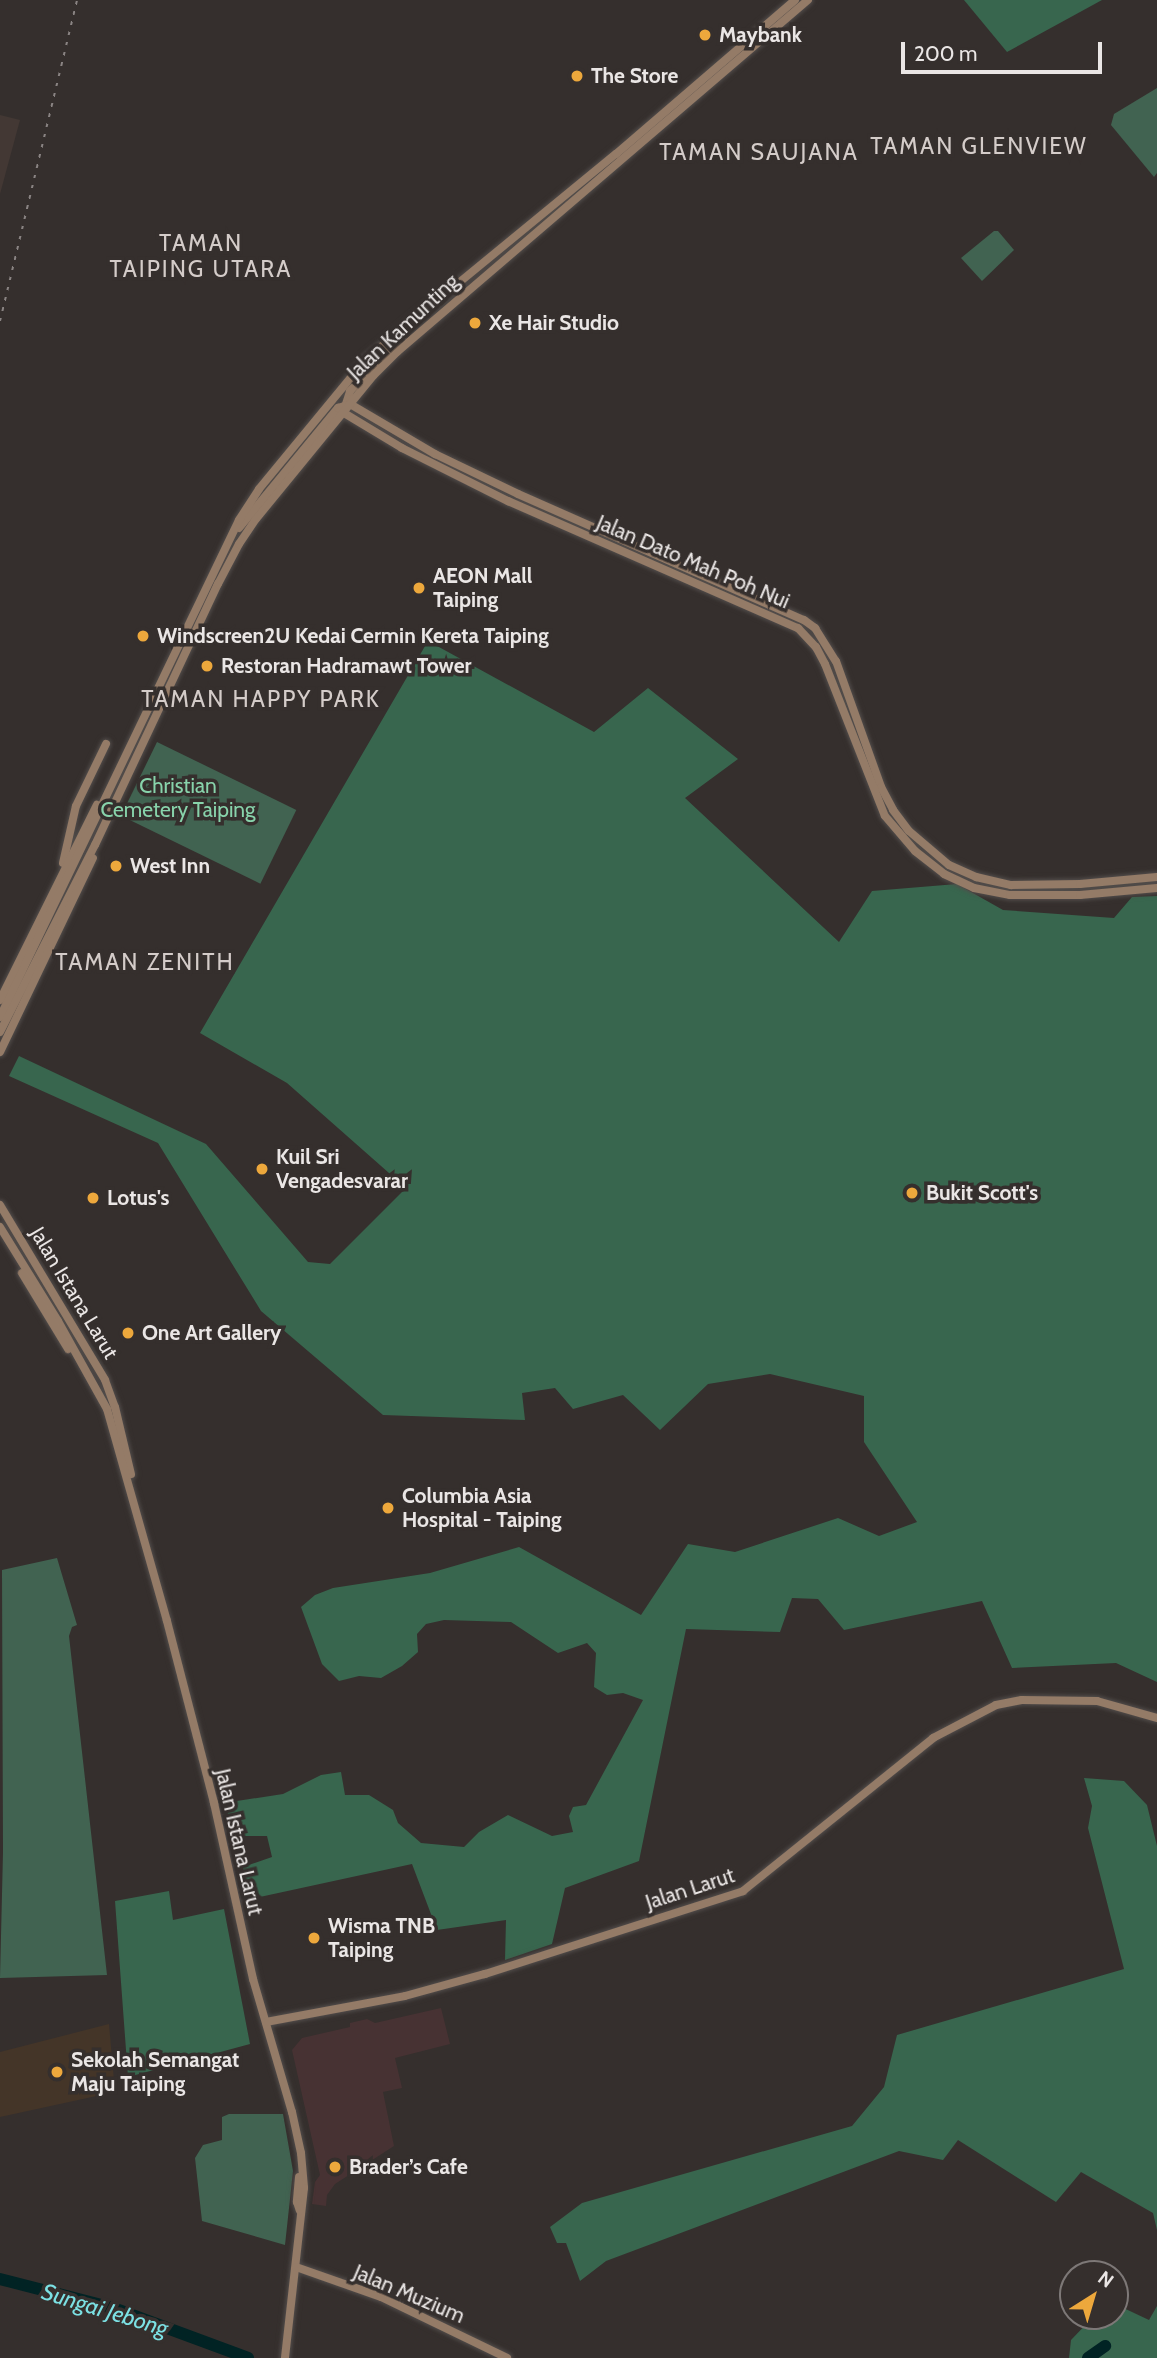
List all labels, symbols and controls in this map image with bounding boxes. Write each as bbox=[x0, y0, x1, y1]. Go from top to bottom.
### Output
place label: Maybank bbox=[719, 22, 802, 48]
marker: Maybank bbox=[697, 27, 713, 43]
scale bar bbox=[905, 28, 1106, 72]
text: 200 m bbox=[914, 41, 977, 66]
place label: The Store bbox=[591, 63, 678, 89]
marker: The Store bbox=[569, 68, 585, 84]
district label: TAMAN GLENVIEW bbox=[872, 132, 1086, 160]
district label: TAMAN SAUJANA bbox=[661, 138, 857, 166]
district label: TAMAN TAIPING UTARA bbox=[111, 229, 291, 283]
street label: Jalan Kamunting bbox=[342, 269, 464, 385]
place label: Xe Hair Studio bbox=[489, 310, 619, 336]
marker: Xe Hair Studio bbox=[467, 315, 483, 331]
street label: Jalan Dato Mah Poh Nui bbox=[593, 510, 793, 614]
place label: AEON Mall Taiping bbox=[433, 563, 532, 613]
marker: AEON Mall Taiping bbox=[411, 580, 427, 596]
place label: Windscreen2U Kedai Cermin Kereta Taiping bbox=[157, 623, 549, 649]
marker: Windscreen2U Kedai Cermin Kereta Taiping bbox=[135, 628, 151, 644]
place label: Restoran Hadramawt Tower bbox=[221, 653, 471, 679]
marker: Restoran Hadramawt Tower bbox=[199, 658, 215, 674]
district label: TAMAN HAPPY PARK bbox=[143, 685, 379, 713]
park label: Christian Cemetery Taiping bbox=[100, 773, 256, 823]
place label: West Inn bbox=[130, 853, 210, 879]
marker: West Inn bbox=[108, 858, 124, 874]
district label: TAMAN ZENITH bbox=[57, 948, 233, 976]
place label: Kuil Sri Vengadesvarar bbox=[276, 1144, 408, 1194]
marker: Kuil Sri Vengadesvarar bbox=[254, 1161, 270, 1177]
place label: Bukit Scott's bbox=[926, 1180, 1038, 1206]
place label: Lotus's bbox=[107, 1185, 169, 1211]
marker: Bukit Scott's bbox=[904, 1185, 920, 1201]
marker: Lotus's bbox=[85, 1190, 101, 1206]
street label: Jalan Istana Larut bbox=[25, 1222, 123, 1364]
place label: One Art Gallery bbox=[142, 1320, 281, 1346]
marker: One Art Gallery bbox=[120, 1325, 136, 1341]
place label: Columbia Asia Hospital - Taiping bbox=[402, 1483, 562, 1533]
marker: Columbia Asia Hospital - Taiping bbox=[380, 1500, 396, 1516]
street label: Jalan Istana Larut bbox=[210, 1766, 268, 1918]
street label: Jalan Larut bbox=[642, 1863, 738, 1915]
place label: Wisma TNB Taiping bbox=[328, 1913, 435, 1963]
marker: Wisma TNB Taiping bbox=[306, 1930, 322, 1946]
place label: Sekolah Semangat Maju Taiping bbox=[71, 2047, 239, 2097]
marker: Sekolah Semangat Maju Taiping bbox=[49, 2064, 65, 2080]
place label: Brader’s Cafe bbox=[349, 2154, 468, 2180]
marker: Brader’s Cafe bbox=[327, 2159, 343, 2175]
street label: Jalan Muzium bbox=[350, 2259, 468, 2329]
north arrow bbox=[1059, 2260, 1129, 2330]
text: N bbox=[1093, 2266, 1118, 2293]
water label: Sungai Jebong bbox=[38, 2278, 172, 2342]

